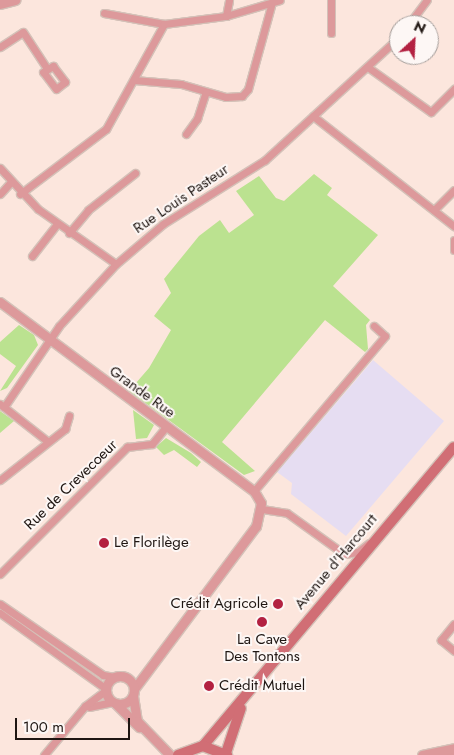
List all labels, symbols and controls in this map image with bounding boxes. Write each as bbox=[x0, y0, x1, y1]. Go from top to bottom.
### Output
north arrow bbox=[389, 15, 439, 65]
text: N bbox=[411, 16, 429, 39]
street label: Rue Louis Pasteur bbox=[130, 160, 232, 238]
street label: Grande Rue bbox=[106, 362, 178, 422]
street label: Rue de Crevecoeur bbox=[21, 436, 121, 534]
street label: Avenue d'Harcourt bbox=[291, 511, 381, 613]
place label: Le Florilège bbox=[114, 534, 189, 552]
marker: Le Florilège bbox=[98, 537, 110, 549]
place label: Crédit Agricole bbox=[171, 595, 268, 613]
marker: Crédit Agricole bbox=[272, 598, 284, 610]
marker: La Cave Des Tontons bbox=[256, 616, 268, 628]
place label: La Cave Des Tontons bbox=[224, 630, 300, 665]
place label: Crédit Mutuel bbox=[219, 677, 305, 695]
marker: Crédit Mutuel bbox=[203, 680, 215, 692]
scale bar bbox=[18, 708, 132, 740]
text: 100 m bbox=[23, 716, 64, 738]

